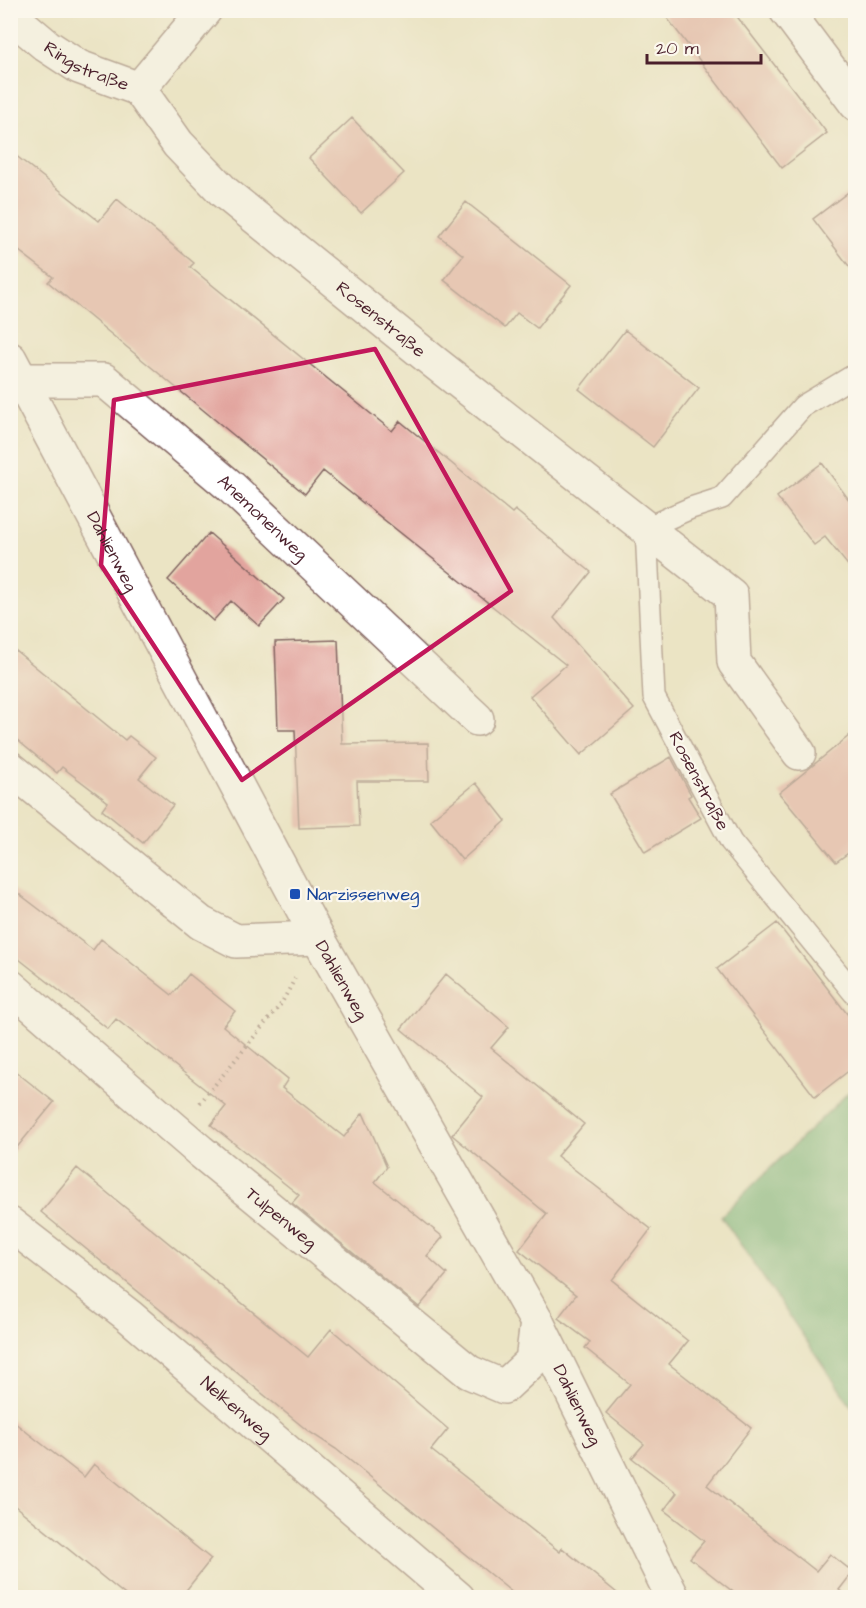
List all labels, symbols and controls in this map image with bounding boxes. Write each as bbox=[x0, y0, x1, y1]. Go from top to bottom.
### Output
scale bar bbox=[647, 27, 761, 65]
street label: Ringstraße bbox=[39, 35, 133, 97]
text: 20 m bbox=[656, 36, 699, 61]
street label: Rosenstraße bbox=[331, 275, 431, 363]
street label: Anemonenweg bbox=[212, 468, 314, 567]
street label: Dahlienweg bbox=[81, 507, 144, 597]
street label: Rosenstraße bbox=[662, 727, 736, 835]
place label: Narzissenweg bbox=[307, 882, 419, 908]
marker: Narzissenweg bbox=[288, 887, 302, 901]
street label: Dahlienweg bbox=[309, 936, 374, 1025]
street label: Tulpenweg bbox=[240, 1181, 322, 1255]
street label: Dahlienweg bbox=[547, 1360, 608, 1450]
street label: Nelkenweg bbox=[195, 1370, 278, 1447]

